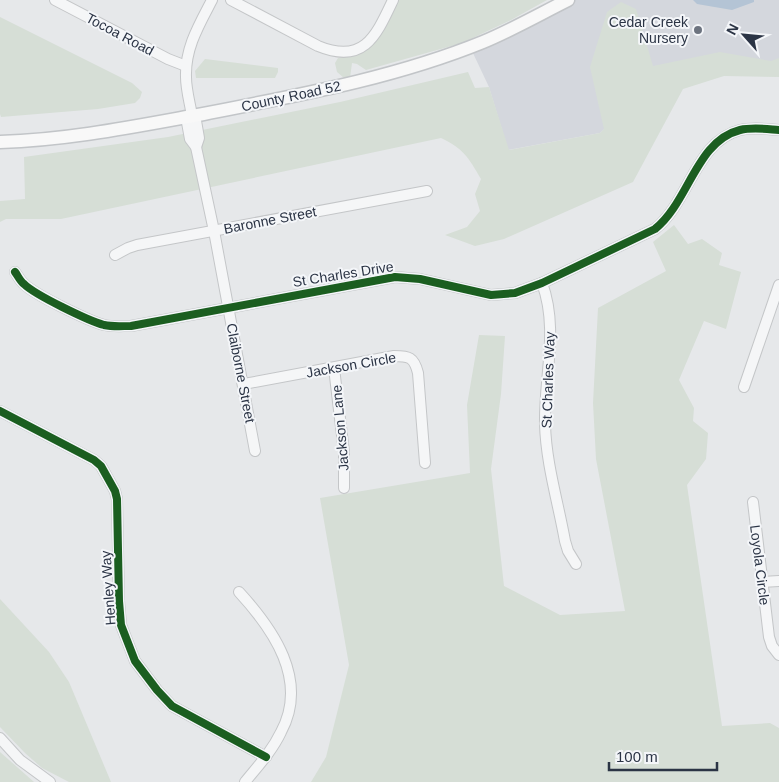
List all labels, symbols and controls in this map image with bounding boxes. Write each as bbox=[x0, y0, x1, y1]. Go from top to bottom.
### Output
street label: Tocoa Road bbox=[83, 9, 157, 59]
north arrow bbox=[719, 10, 769, 60]
place label: Cedar Creek Nursery bbox=[609, 14, 689, 46]
text: N bbox=[723, 21, 742, 37]
marker: Cedar Creek Nursery bbox=[692, 24, 704, 36]
street label: County Road 52 bbox=[240, 78, 342, 114]
street label: Baronne Street bbox=[222, 203, 318, 237]
street label: St Charles Drive bbox=[291, 258, 395, 290]
street label: Claiborne Street bbox=[223, 322, 259, 424]
street label: St Charles Way bbox=[538, 331, 558, 429]
street label: Jackson Circle bbox=[305, 349, 397, 381]
street label: Jackson Lane bbox=[328, 384, 352, 472]
street label: Loyola Circle bbox=[747, 524, 773, 606]
street label: Henley Way bbox=[97, 550, 119, 626]
scale bar bbox=[609, 740, 716, 772]
text: 100 m bbox=[616, 748, 658, 765]

